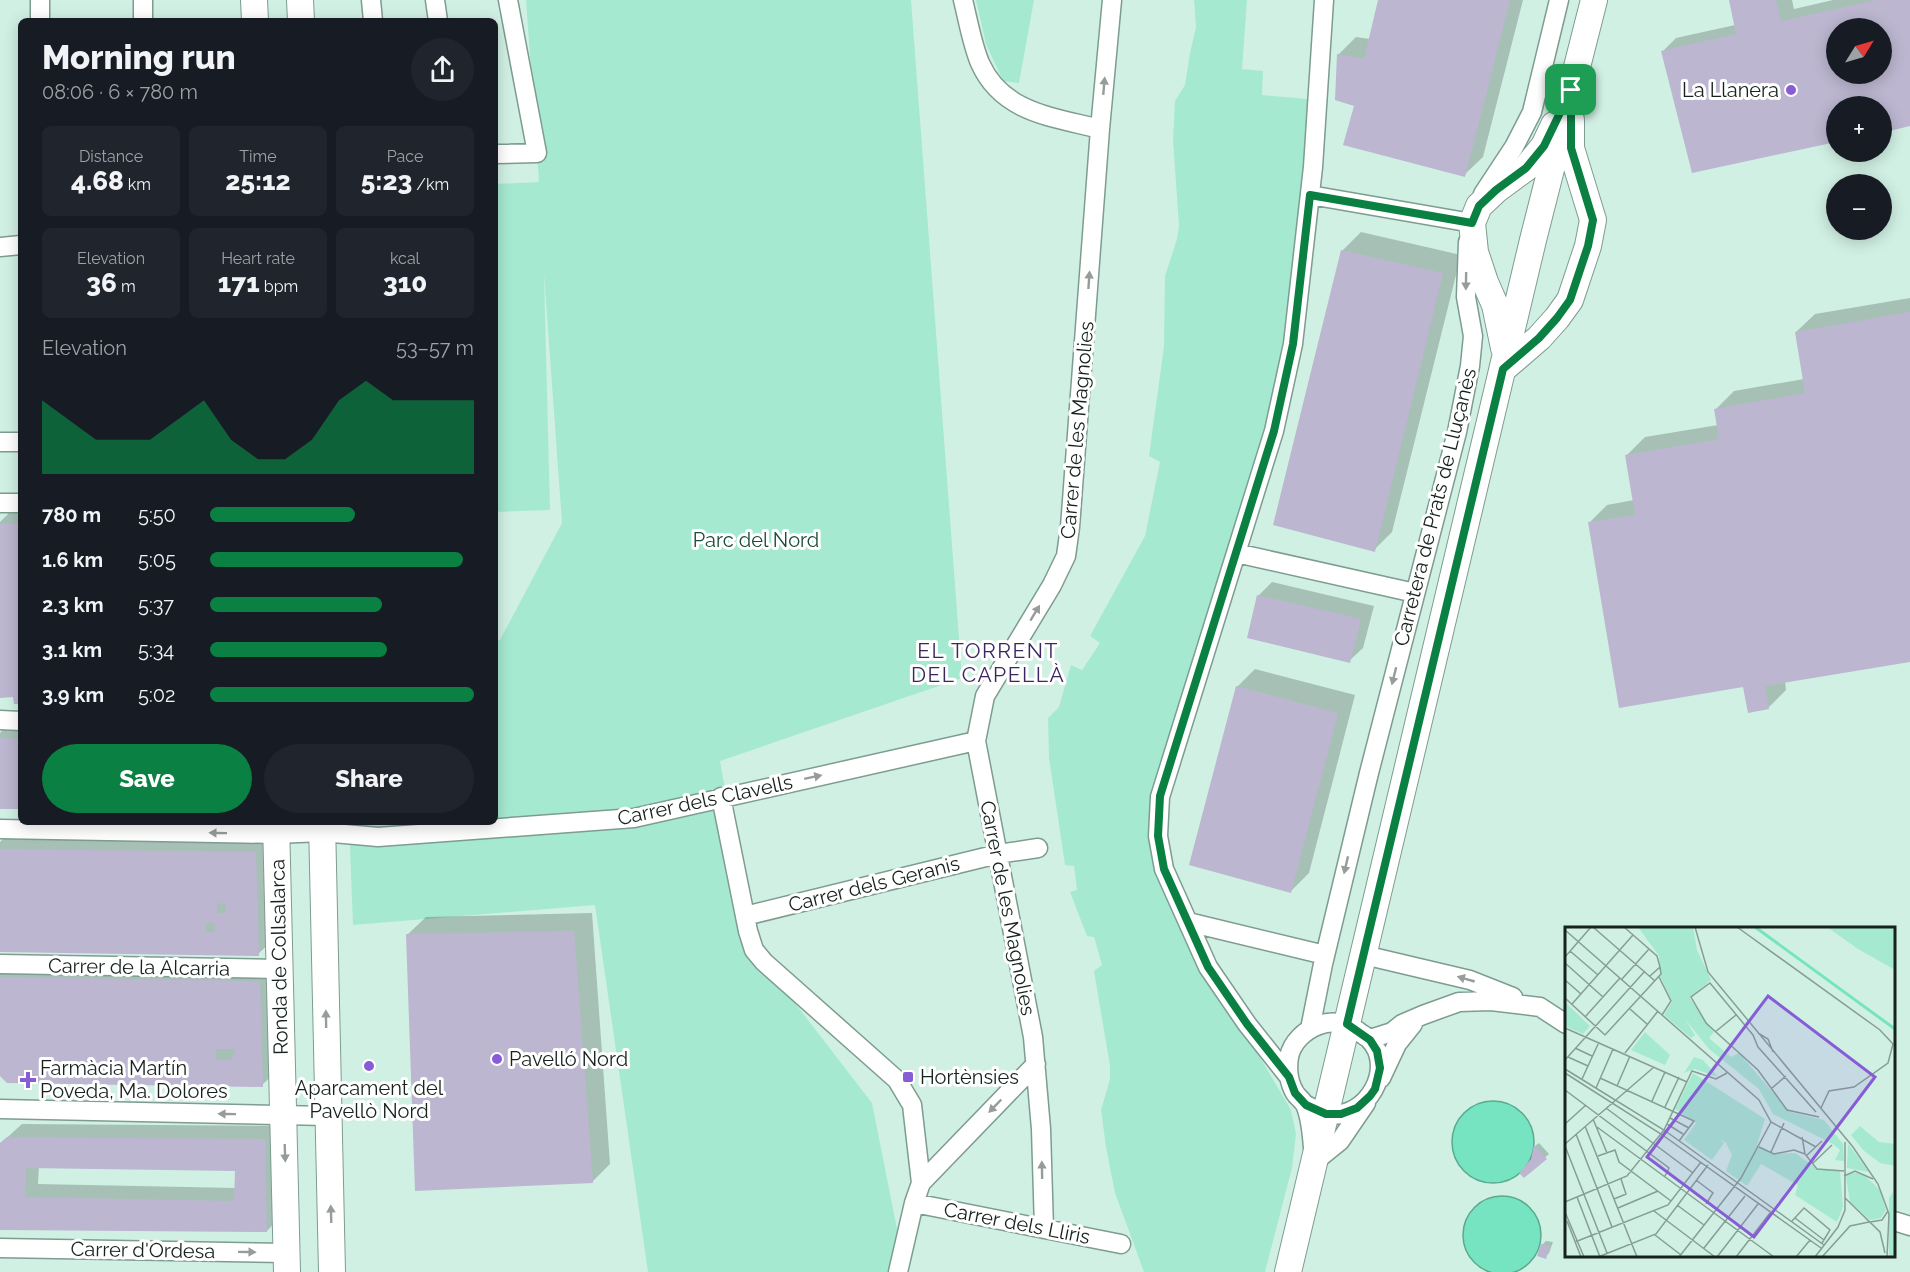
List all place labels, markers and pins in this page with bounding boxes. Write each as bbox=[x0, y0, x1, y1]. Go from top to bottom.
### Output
pin bbox=[1545, 64, 1596, 115]
place label: La Llanera bbox=[1682, 78, 1779, 102]
marker: La Llanera bbox=[1784, 83, 1798, 97]
place label: Pavelló Nord bbox=[509, 1047, 628, 1071]
marker: Pavelló Nord bbox=[490, 1052, 504, 1066]
place label: Farmàcia Martín Poveda, Ma. Dolores bbox=[40, 1056, 228, 1103]
marker: Aparcament del Pavellò Nord bbox=[362, 1059, 376, 1073]
place label: Hortènsies bbox=[920, 1065, 1019, 1089]
marker: Hortènsies bbox=[901, 1070, 915, 1084]
marker: Farmàcia Martín Poveda, Ma. Dolores bbox=[21, 1073, 35, 1087]
place label: Aparcament del Pavellò Nord bbox=[295, 1076, 444, 1123]

